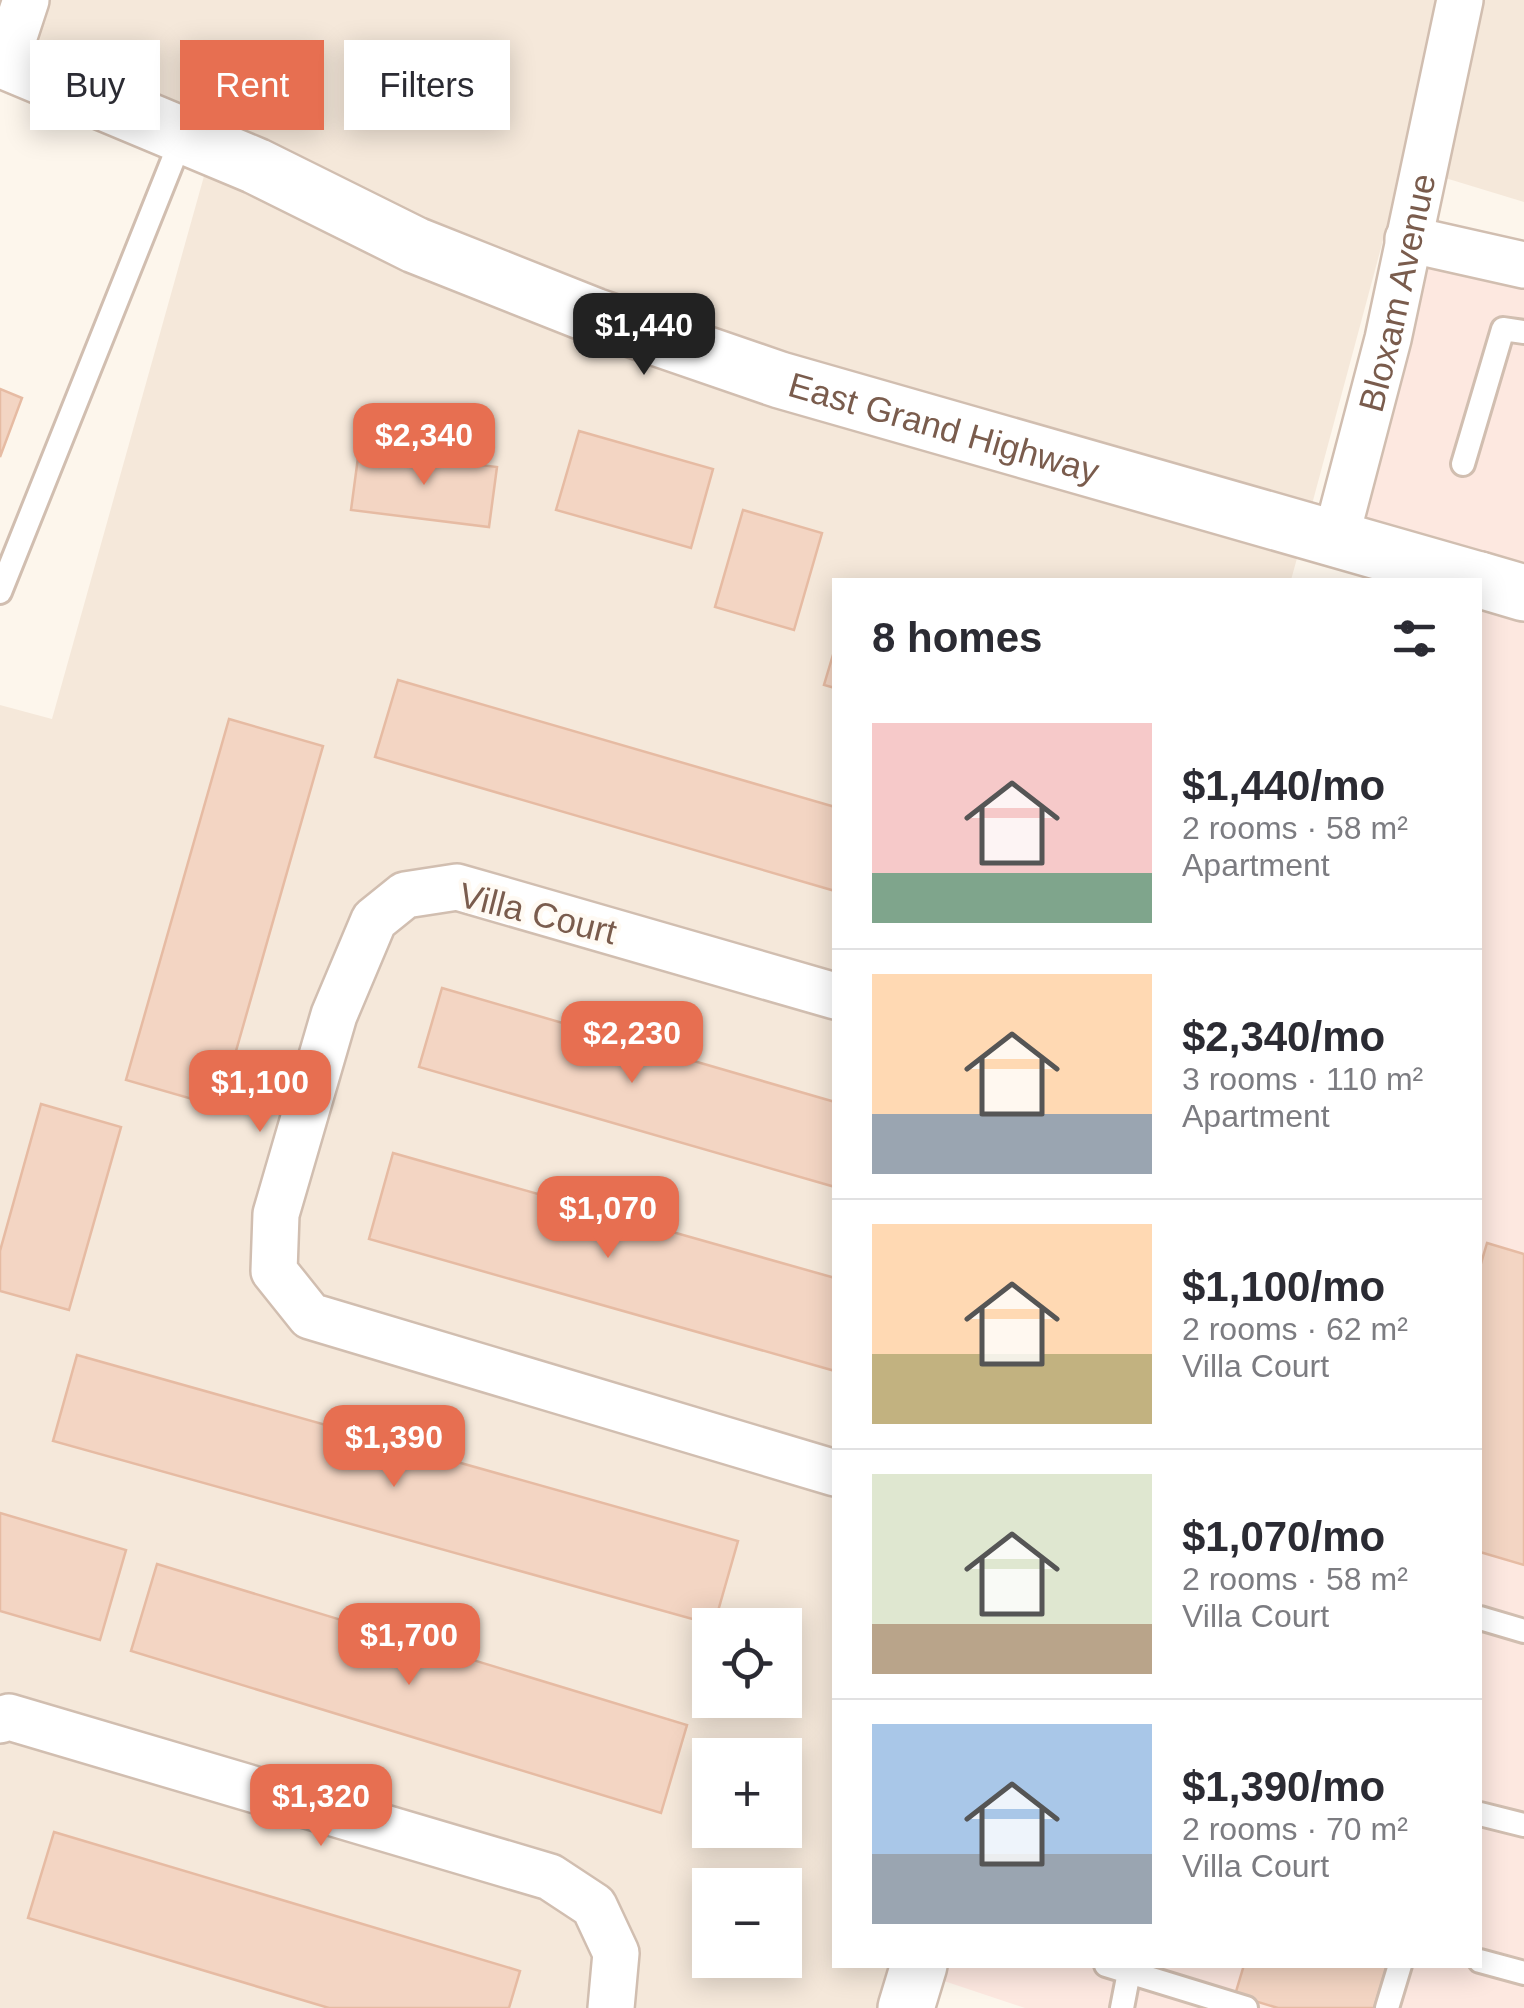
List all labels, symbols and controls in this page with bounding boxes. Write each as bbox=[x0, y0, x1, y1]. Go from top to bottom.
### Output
chip: Buy bbox=[30, 40, 160, 130]
chip: Rent bbox=[180, 40, 324, 130]
chip: Filters bbox=[344, 40, 510, 130]
street label: Bloxam Avenue bbox=[1350, 170, 1442, 416]
pin: $1,440 bbox=[563, 293, 725, 378]
text: $1,440 bbox=[595, 307, 693, 343]
street label: East Grand Highway bbox=[784, 364, 1104, 490]
pin: $2,340 bbox=[343, 403, 505, 488]
text: $2,340 bbox=[375, 417, 473, 453]
icon: filters bbox=[1387, 611, 1442, 666]
text: 8 homes bbox=[872, 614, 1042, 661]
text: $1,440/mo bbox=[1182, 762, 1385, 809]
icon: home bbox=[952, 763, 1072, 883]
text: 2 rooms · 58 m² bbox=[1182, 810, 1408, 846]
text: Apartment bbox=[1182, 847, 1330, 883]
street label: Villa Court bbox=[455, 875, 621, 951]
pin: $2,230 bbox=[551, 1001, 713, 1086]
text: $2,340/mo bbox=[1182, 1013, 1385, 1060]
icon: home bbox=[952, 1014, 1072, 1134]
text: $2,230 bbox=[583, 1015, 681, 1051]
pin: $1,100 bbox=[179, 1050, 341, 1135]
text: 3 rooms · 110 m² bbox=[1182, 1061, 1423, 1097]
text: $1,100 bbox=[211, 1064, 309, 1100]
text: Apartment bbox=[1182, 1098, 1330, 1134]
pin: $1,070 bbox=[527, 1176, 689, 1261]
text: $1,070 bbox=[559, 1190, 657, 1226]
text: $1,100/mo bbox=[1182, 1263, 1385, 1310]
icon: home bbox=[952, 1264, 1072, 1384]
text: 2 rooms · 62 m² bbox=[1182, 1311, 1408, 1347]
text: Villa Court bbox=[1182, 1348, 1329, 1384]
pin: $1,390 bbox=[313, 1405, 475, 1490]
text: $1,390 bbox=[345, 1419, 443, 1455]
text: $1,070/mo bbox=[1182, 1513, 1385, 1560]
icon: home bbox=[952, 1514, 1072, 1634]
text: 2 rooms · 58 m² bbox=[1182, 1561, 1408, 1597]
text: Villa Court bbox=[1182, 1598, 1329, 1634]
pin: $1,700 bbox=[328, 1603, 490, 1688]
map controls bbox=[692, 1608, 802, 1978]
button: locate bbox=[692, 1608, 802, 1718]
text: $1,700 bbox=[360, 1617, 458, 1653]
button: + bbox=[692, 1738, 802, 1848]
text: $1,390/mo bbox=[1182, 1763, 1385, 1810]
pin: $1,320 bbox=[240, 1764, 402, 1849]
icon: home bbox=[952, 1764, 1072, 1884]
text: $1,320 bbox=[272, 1778, 370, 1814]
text: 2 rooms · 70 m² bbox=[1182, 1811, 1408, 1847]
text: Villa Court bbox=[1182, 1848, 1329, 1884]
button: − bbox=[692, 1868, 802, 1978]

